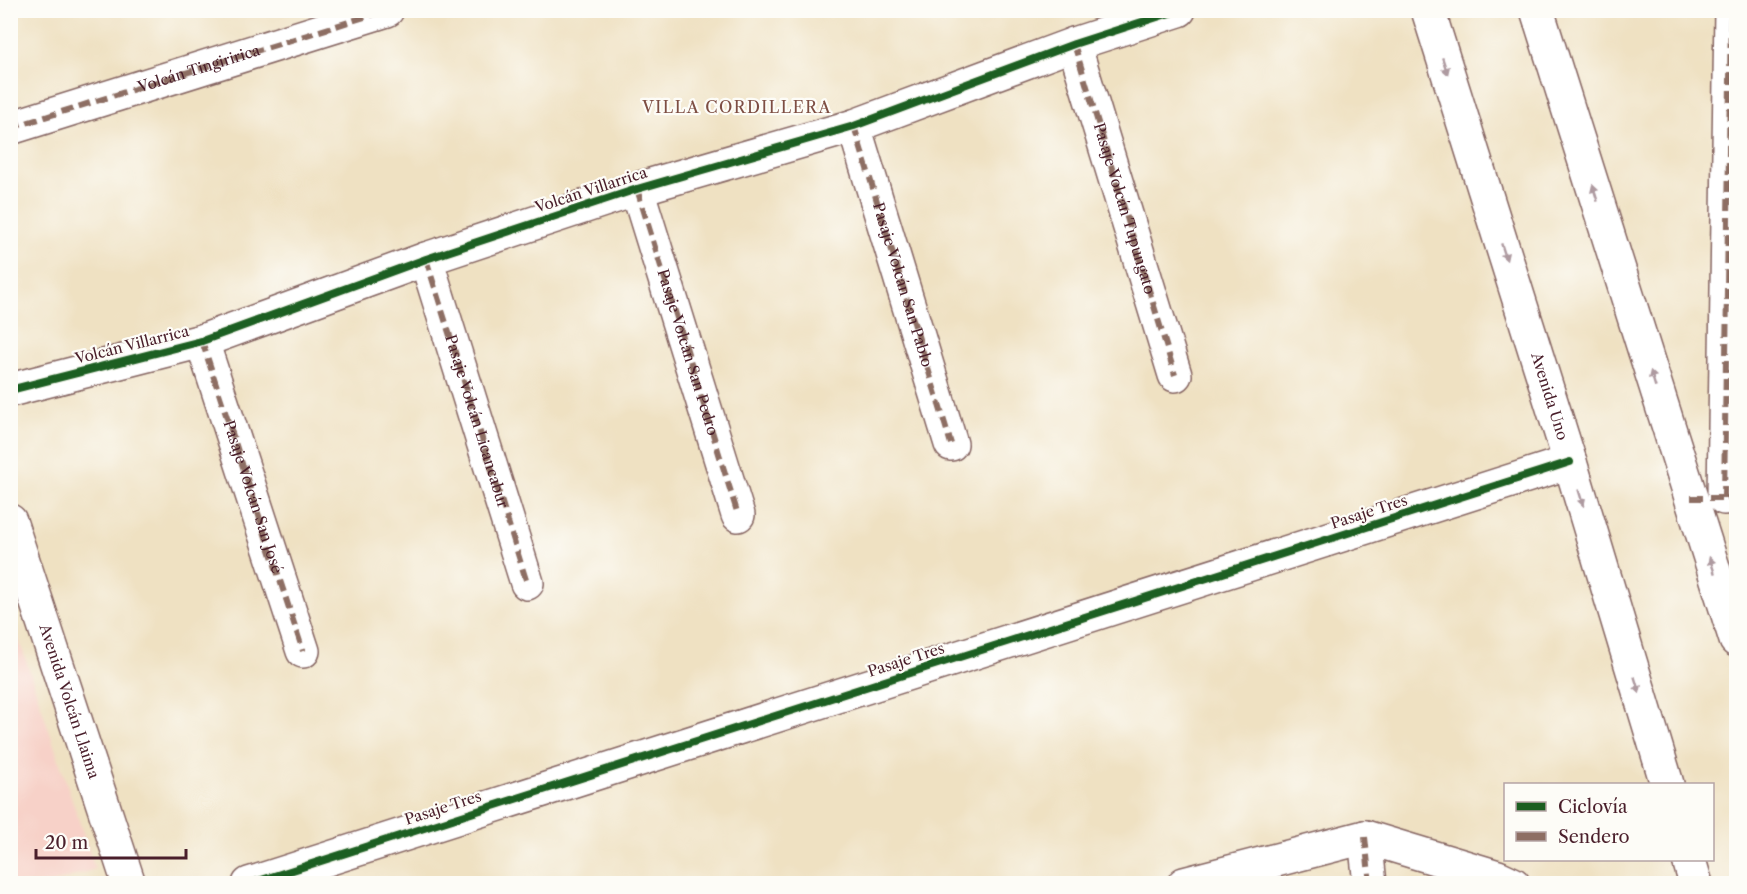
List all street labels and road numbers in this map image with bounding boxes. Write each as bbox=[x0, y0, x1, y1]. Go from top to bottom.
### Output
street label: Volcán Tingiririca bbox=[134, 40, 262, 97]
street label: Pasaje Volcán Tupungato bbox=[1090, 120, 1160, 296]
street label: Volcán Villarrica bbox=[531, 162, 649, 217]
street label: Pasaje Volcán San Pablo bbox=[869, 200, 937, 369]
street label: Pasaje Volcán San Pedro bbox=[653, 267, 723, 438]
street label: Volcán Villarrica bbox=[72, 321, 191, 368]
street label: Pasaje Volcán Licancabur bbox=[441, 332, 513, 511]
street label: Avenida Uno bbox=[1527, 349, 1573, 442]
street label: Pasaje Volcán San José bbox=[219, 418, 287, 576]
street label: Pasaje Tres bbox=[1328, 490, 1410, 533]
street label: Avenida Volcán Llaima bbox=[35, 621, 104, 781]
street label: Pasaje Tres bbox=[865, 638, 947, 681]
street label: Pasaje Tres bbox=[402, 786, 484, 829]

